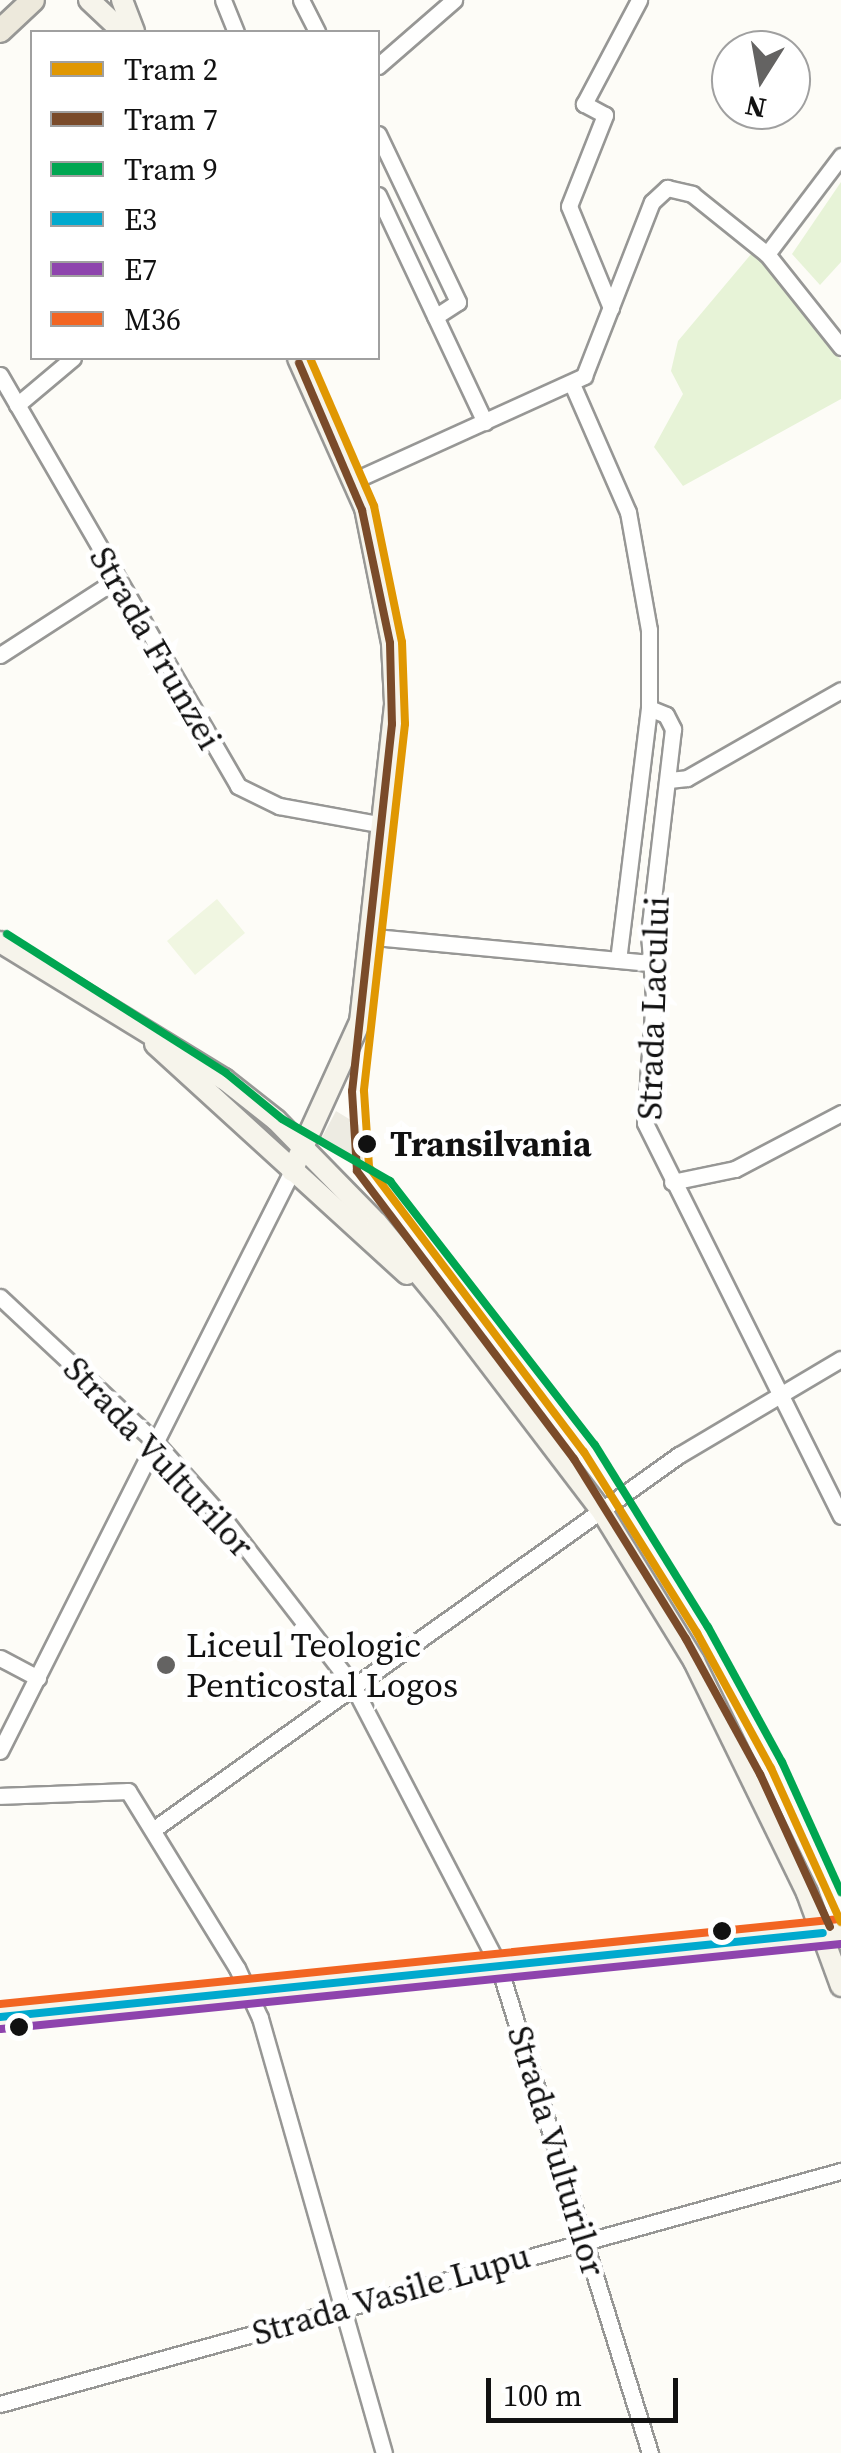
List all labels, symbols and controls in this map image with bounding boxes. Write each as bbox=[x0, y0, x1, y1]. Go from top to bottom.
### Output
legend bbox=[30, 30, 380, 360]
north arrow bbox=[711, 30, 811, 130]
text: Tram 2 bbox=[124, 49, 218, 90]
text: N bbox=[742, 87, 769, 128]
text: Tram 7 bbox=[124, 99, 218, 140]
text: Tram 9 bbox=[124, 149, 218, 190]
text: E3 bbox=[124, 199, 157, 240]
text: E7 bbox=[124, 249, 157, 290]
text: M36 bbox=[124, 299, 181, 340]
street label: Strada Frunzei bbox=[81, 539, 231, 757]
street label: Strada Lacului bbox=[628, 895, 678, 1121]
place label: Transilvania bbox=[390, 1123, 591, 1165]
marker: Transilvania bbox=[354, 1131, 380, 1157]
street label: Strada Vulturilor bbox=[55, 1347, 263, 1567]
place label: Liceul Teologic Penticostal Logos bbox=[186, 1624, 458, 1706]
marker: Liceul Teologic Penticostal Logos bbox=[155, 1654, 177, 1676]
unlabelled marker bbox=[712, 1921, 732, 1941]
unlabelled marker bbox=[9, 2017, 29, 2037]
street label: Strada Vulturilor bbox=[499, 2020, 615, 2282]
street label: Strada Vasile Lupu bbox=[247, 2234, 535, 2354]
scale bar bbox=[491, 2358, 684, 2420]
text: 100 m bbox=[503, 2375, 582, 2416]

